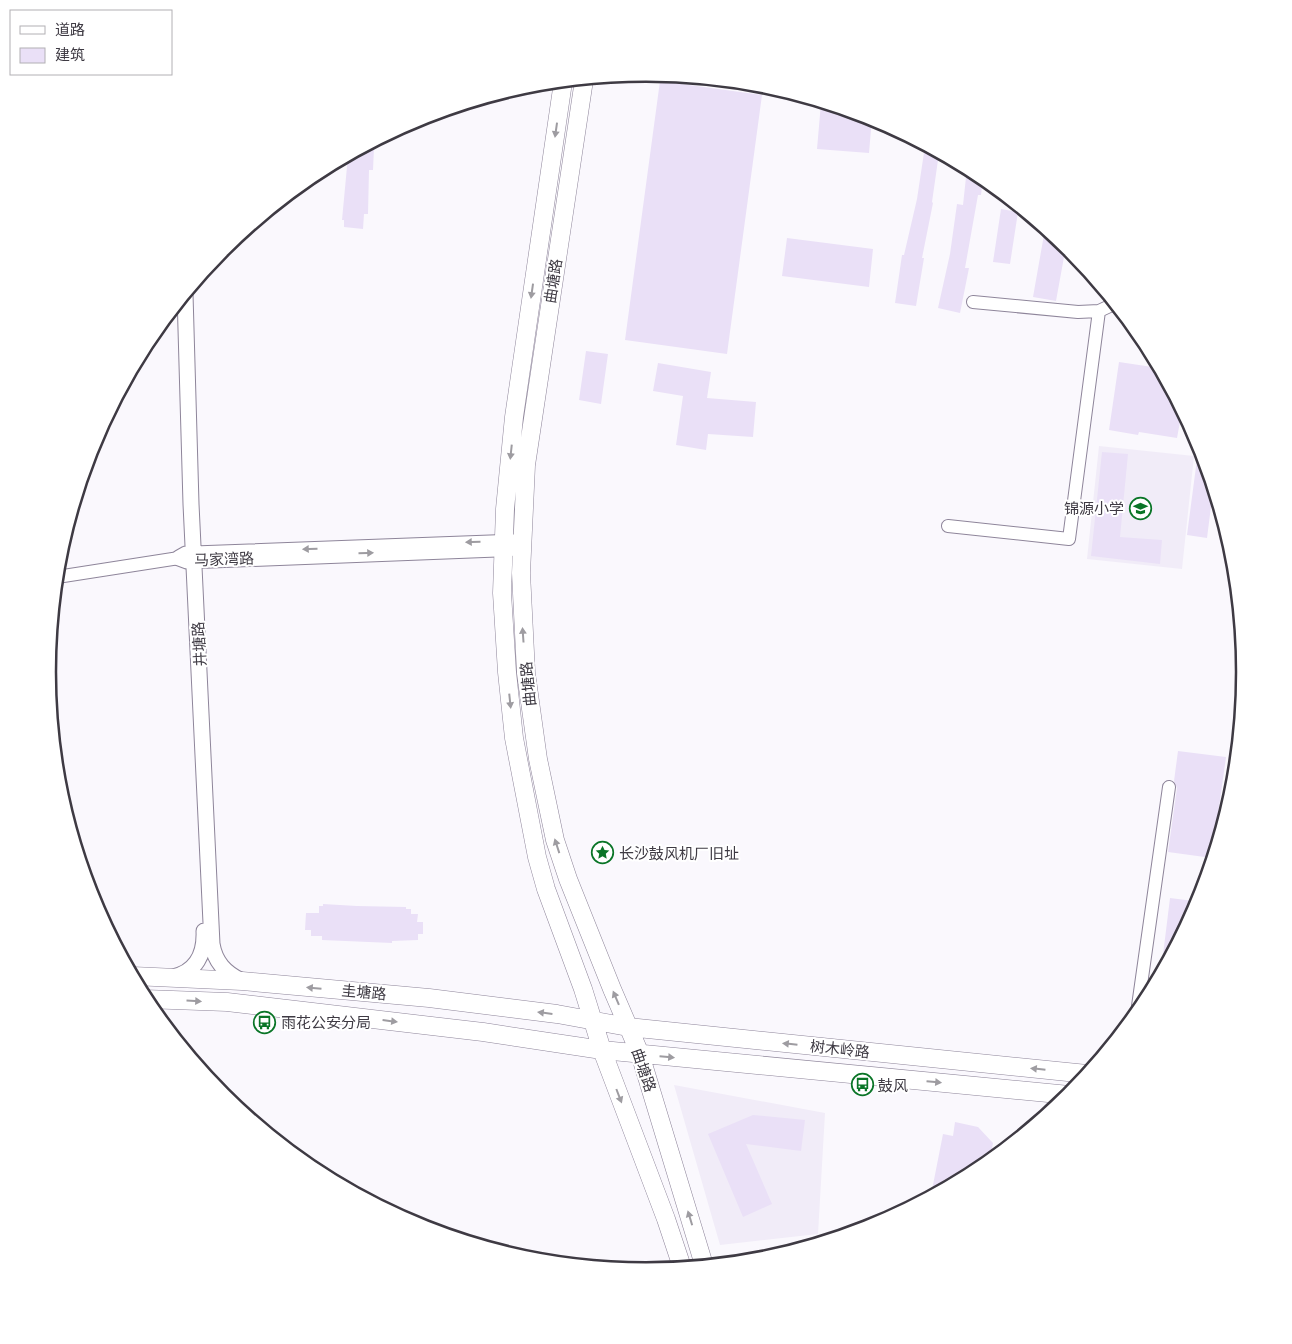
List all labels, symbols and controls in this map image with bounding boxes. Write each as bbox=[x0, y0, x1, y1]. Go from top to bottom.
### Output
legend bbox=[10, 10, 172, 75]
text: 道路 bbox=[55, 19, 85, 40]
text: 建筑 bbox=[55, 44, 85, 65]
one-way arrow bbox=[552, 122, 560, 138]
street label: 曲塘路 bbox=[539, 257, 567, 305]
one-way arrow bbox=[528, 283, 536, 299]
one-way arrow bbox=[507, 444, 515, 460]
school or university icon: 锦源小学 bbox=[1128, 496, 1152, 520]
place label: 锦源小学 bbox=[1064, 498, 1124, 519]
one-way arrow bbox=[464, 539, 480, 547]
one-way arrow bbox=[302, 546, 318, 554]
street label: 马家湾路 bbox=[194, 547, 254, 571]
one-way arrow bbox=[359, 549, 375, 557]
street label: 井塘路 bbox=[187, 621, 211, 667]
one-way arrow bbox=[519, 626, 527, 642]
street label: 曲塘路 bbox=[515, 661, 541, 707]
one-way arrow bbox=[506, 693, 514, 709]
one-way arrow bbox=[553, 839, 561, 854]
place icon: 长沙鼓风机厂旧址 bbox=[591, 841, 615, 865]
place label: 长沙鼓风机厂旧址 bbox=[619, 843, 739, 864]
street label: 圭塘路 bbox=[341, 980, 387, 1004]
one-way arrow bbox=[305, 983, 321, 991]
one-way arrow bbox=[611, 991, 619, 1005]
one-way arrow bbox=[186, 997, 202, 1005]
one-way arrow bbox=[536, 1009, 552, 1017]
bus stop icon: 雨花公安分局 bbox=[253, 1010, 277, 1034]
place label: 雨花公安分局 bbox=[281, 1012, 371, 1033]
one-way arrow bbox=[383, 1017, 399, 1025]
street label: 树木岭路 bbox=[809, 1035, 871, 1063]
one-way arrow bbox=[781, 1040, 797, 1048]
street label: 曲塘路 bbox=[627, 1045, 661, 1095]
one-way arrow bbox=[660, 1053, 676, 1061]
one-way arrow bbox=[1030, 1065, 1046, 1073]
bus stop icon: 鼓风 bbox=[850, 1073, 874, 1097]
place label: 鼓风 bbox=[878, 1075, 908, 1096]
one-way arrow bbox=[926, 1078, 942, 1086]
one-way arrow bbox=[616, 1088, 623, 1103]
one-way arrow bbox=[685, 1211, 693, 1226]

